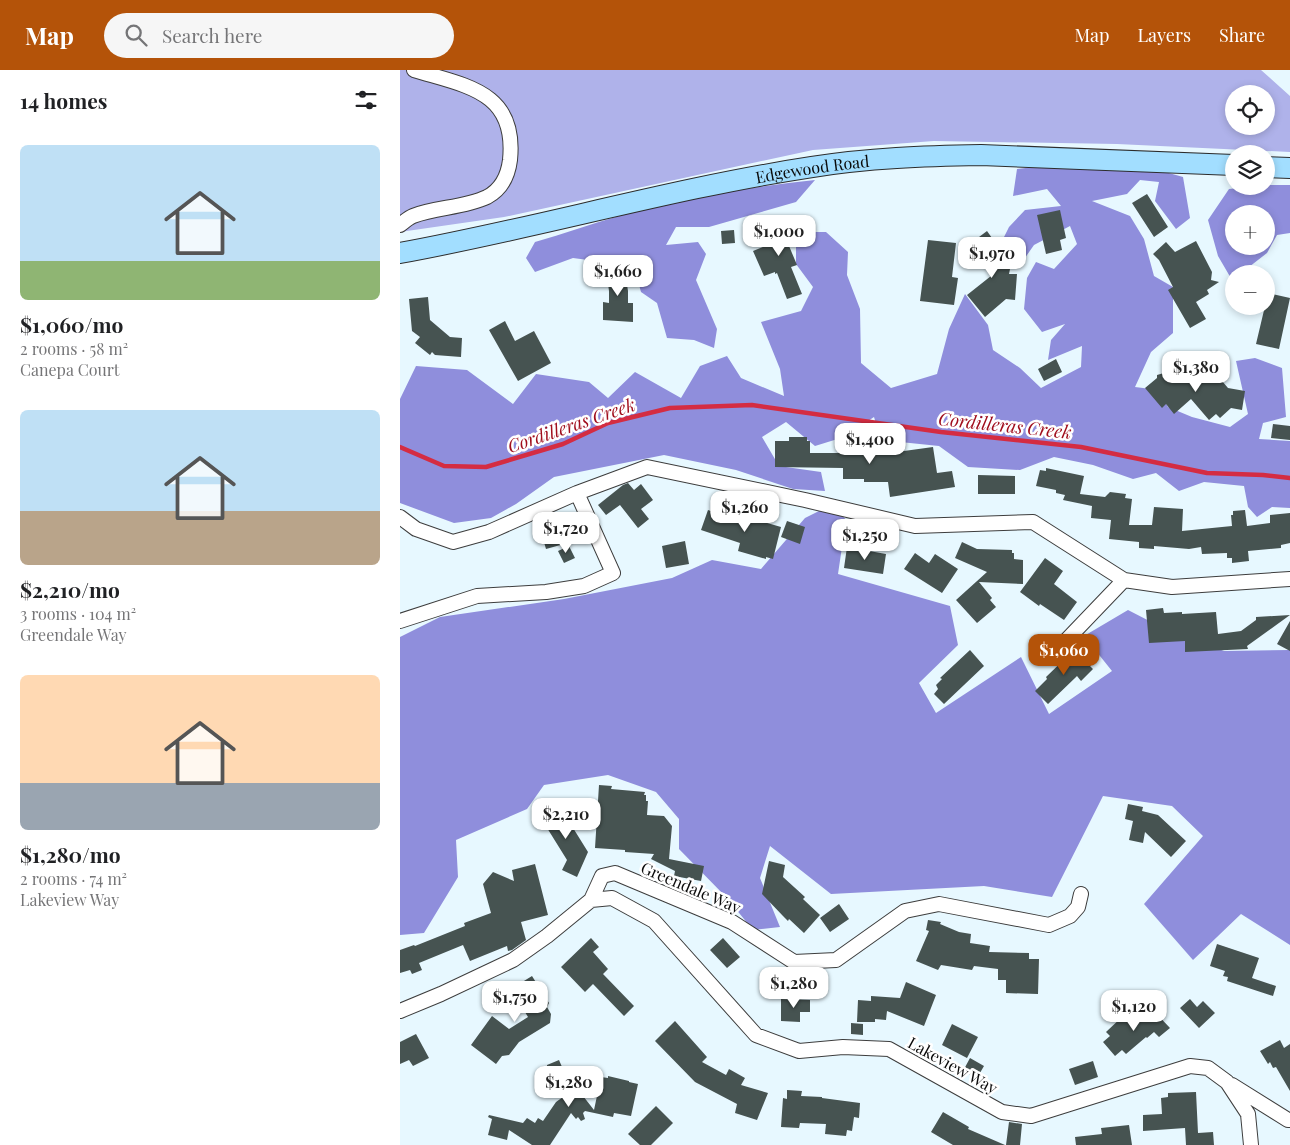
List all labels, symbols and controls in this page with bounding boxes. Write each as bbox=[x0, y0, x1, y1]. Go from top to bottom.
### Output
search box bbox=[104, 13, 454, 58]
text: Map bbox=[25, 19, 74, 51]
icon: search bbox=[122, 21, 150, 49]
text: Search here bbox=[162, 22, 262, 48]
text: Map bbox=[1074, 23, 1109, 47]
text: Layers bbox=[1137, 23, 1191, 47]
text: Share bbox=[1219, 23, 1265, 47]
map controls bbox=[1225, 85, 1275, 315]
button: locate bbox=[1225, 85, 1275, 135]
text: 14 homes bbox=[20, 86, 107, 114]
icon: filters bbox=[352, 86, 380, 114]
button: layers bbox=[1225, 145, 1275, 195]
street label: Edgewood Road bbox=[754, 150, 870, 187]
icon: home bbox=[155, 178, 245, 268]
button: + bbox=[1225, 205, 1275, 255]
pin: $1,000 bbox=[738, 214, 820, 257]
text: $1,000 bbox=[754, 220, 804, 241]
pin: $1,970 bbox=[951, 236, 1033, 279]
text: $1,970 bbox=[969, 242, 1015, 263]
pin: $1,660 bbox=[577, 254, 659, 297]
text: $1,660 bbox=[594, 260, 642, 281]
button: − bbox=[1225, 265, 1275, 315]
text: $1,060/mo bbox=[20, 310, 123, 338]
text: 2 rooms · 58 m² bbox=[20, 338, 128, 359]
pin: $1,380 bbox=[1155, 350, 1237, 393]
text: $1,380 bbox=[1173, 356, 1219, 377]
text: Canepa Court bbox=[20, 359, 120, 380]
water label: Cordilleras Creek bbox=[504, 392, 638, 458]
water label: Cordilleras Creek bbox=[937, 406, 1073, 444]
pin: $1,400 bbox=[829, 422, 911, 465]
text: $1,400 bbox=[846, 428, 894, 449]
icon: home bbox=[155, 443, 245, 533]
pin: $1,260 bbox=[704, 490, 786, 533]
text: $1,260 bbox=[721, 496, 769, 517]
pin: $1,720 bbox=[525, 512, 607, 554]
text: $1,720 bbox=[543, 517, 589, 538]
pin: $1,250 bbox=[824, 518, 906, 561]
text: $1,250 bbox=[842, 524, 888, 545]
text: $2,210/mo bbox=[20, 575, 120, 603]
text: 3 rooms · 104 m² bbox=[20, 603, 136, 624]
text: Greendale Way bbox=[20, 624, 127, 645]
pin: $1,060 bbox=[1023, 634, 1105, 676]
text: $1,060 bbox=[1039, 639, 1089, 660]
icon: home bbox=[155, 708, 245, 798]
pin: $2,210 bbox=[525, 798, 607, 840]
text: $2,210 bbox=[543, 803, 589, 824]
text: $1,280/mo bbox=[20, 840, 121, 868]
street label: Greendale Way bbox=[638, 857, 744, 917]
text: 2 rooms · 74 m² bbox=[20, 868, 127, 889]
text: Lakeview Way bbox=[20, 889, 119, 910]
pin: $1,280 bbox=[753, 966, 835, 1009]
text: $1,280 bbox=[770, 972, 818, 993]
pin: $1,750 bbox=[474, 980, 556, 1023]
text: $1,750 bbox=[493, 986, 537, 1007]
pin: $1,120 bbox=[1093, 990, 1175, 1032]
text: $1,120 bbox=[1112, 995, 1156, 1016]
street label: Lakeview Way bbox=[904, 1032, 1002, 1098]
pin: $1,280 bbox=[528, 1066, 610, 1108]
text: $1,280 bbox=[545, 1071, 593, 1092]

